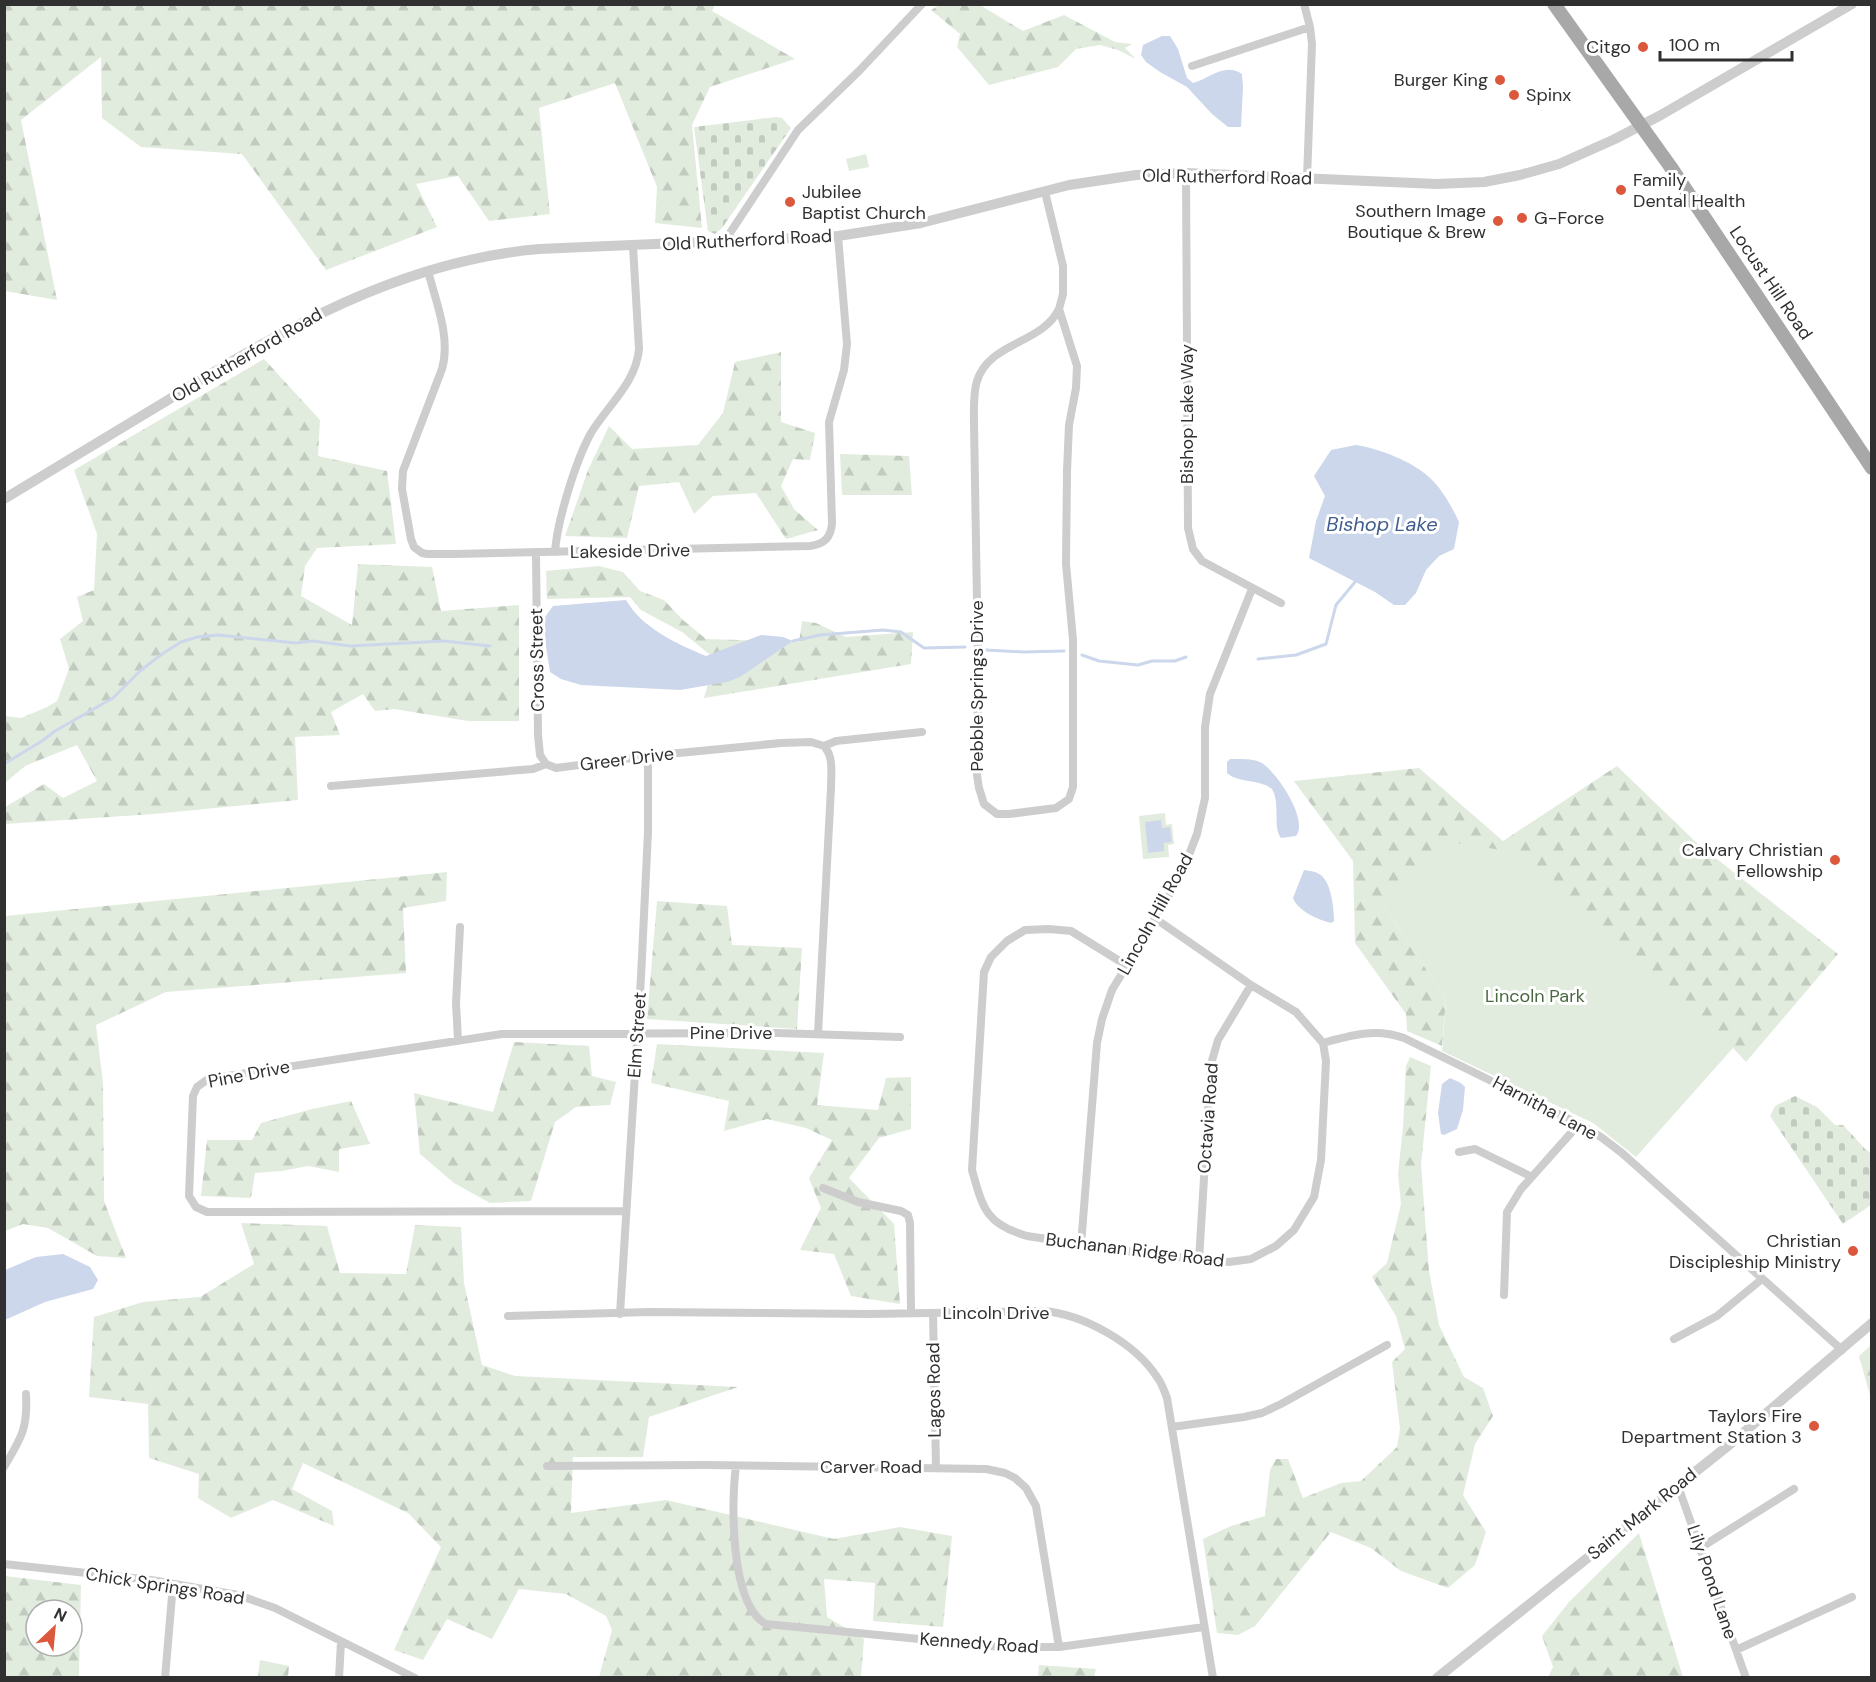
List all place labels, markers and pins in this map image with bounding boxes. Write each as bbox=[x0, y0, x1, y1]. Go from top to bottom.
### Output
place label: Citgo bbox=[1586, 35, 1631, 59]
marker: Citgo bbox=[1636, 40, 1650, 54]
place label: Burger King bbox=[1394, 68, 1488, 92]
marker: Burger King bbox=[1493, 73, 1507, 87]
place label: Spinx bbox=[1526, 83, 1571, 107]
marker: Spinx bbox=[1507, 88, 1521, 102]
place label: Family Dental Health bbox=[1633, 168, 1745, 213]
place label: Jubilee Baptist Church bbox=[802, 180, 926, 225]
marker: Family Dental Health bbox=[1614, 183, 1628, 197]
marker: Jubilee Baptist Church bbox=[783, 195, 797, 209]
place label: Southern Image Boutique & Brew bbox=[1347, 199, 1486, 244]
place label: G-Force bbox=[1534, 206, 1604, 230]
marker: G-Force bbox=[1515, 211, 1529, 225]
marker: Southern Image Boutique & Brew bbox=[1491, 214, 1505, 228]
place label: Calvary Christian Fellowship bbox=[1682, 838, 1823, 883]
marker: Calvary Christian Fellowship bbox=[1828, 853, 1842, 867]
place label: Christian Discipleship Ministry bbox=[1669, 1229, 1841, 1274]
marker: Christian Discipleship Ministry bbox=[1846, 1244, 1860, 1258]
place label: Taylors Fire Department Station 3 bbox=[1621, 1404, 1802, 1449]
marker: Taylors Fire Department Station 3 bbox=[1807, 1419, 1821, 1433]

